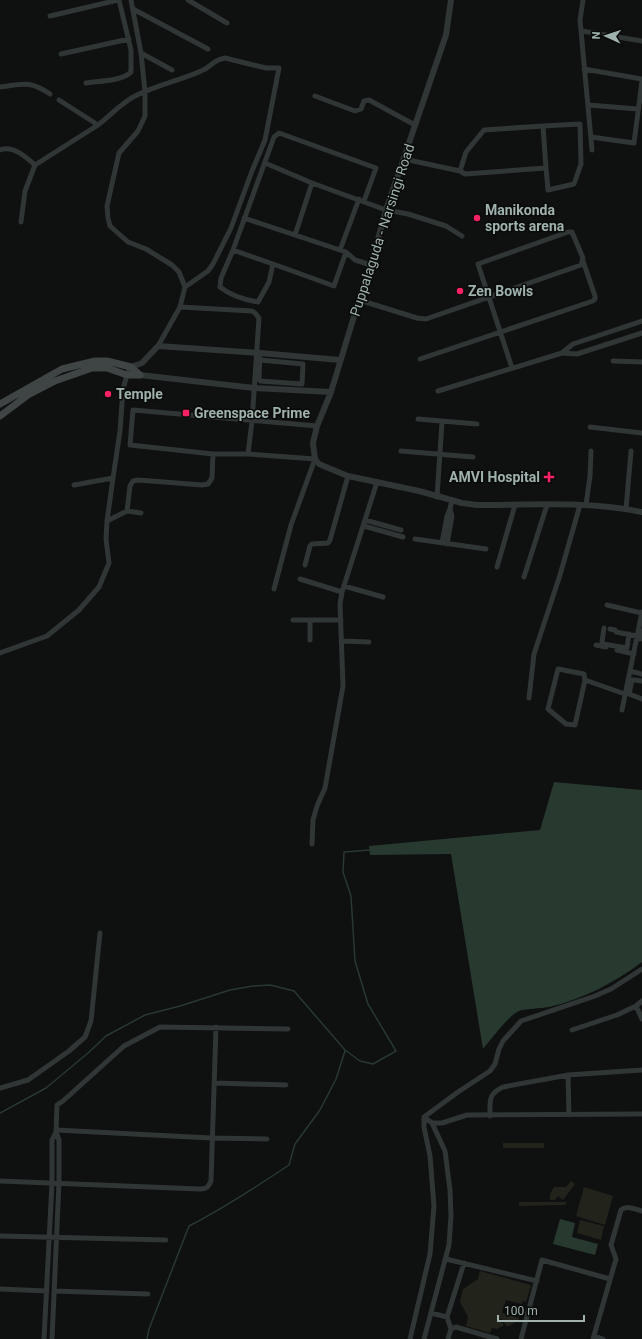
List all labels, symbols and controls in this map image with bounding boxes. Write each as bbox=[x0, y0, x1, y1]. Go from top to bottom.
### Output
north arrow bbox=[586, 16, 626, 56]
text: N bbox=[590, 31, 603, 40]
street label: Puppalaguda - Narsingi Road bbox=[347, 142, 417, 318]
place label: Manikonda sports arena bbox=[485, 202, 565, 234]
marker: Manikonda sports arena bbox=[472, 213, 482, 223]
place label: Zen Bowls bbox=[468, 283, 533, 299]
marker: Zen Bowls bbox=[455, 286, 465, 296]
place label: Temple bbox=[116, 386, 163, 402]
marker: Temple bbox=[103, 389, 113, 399]
place label: Greenspace Prime bbox=[194, 405, 310, 421]
marker: Greenspace Prime bbox=[181, 408, 191, 418]
place label: AMVI Hospital bbox=[449, 469, 540, 485]
marker: AMVI Hospital bbox=[543, 471, 555, 483]
scale bar bbox=[498, 1297, 584, 1323]
text: 100 m bbox=[504, 1304, 538, 1318]

